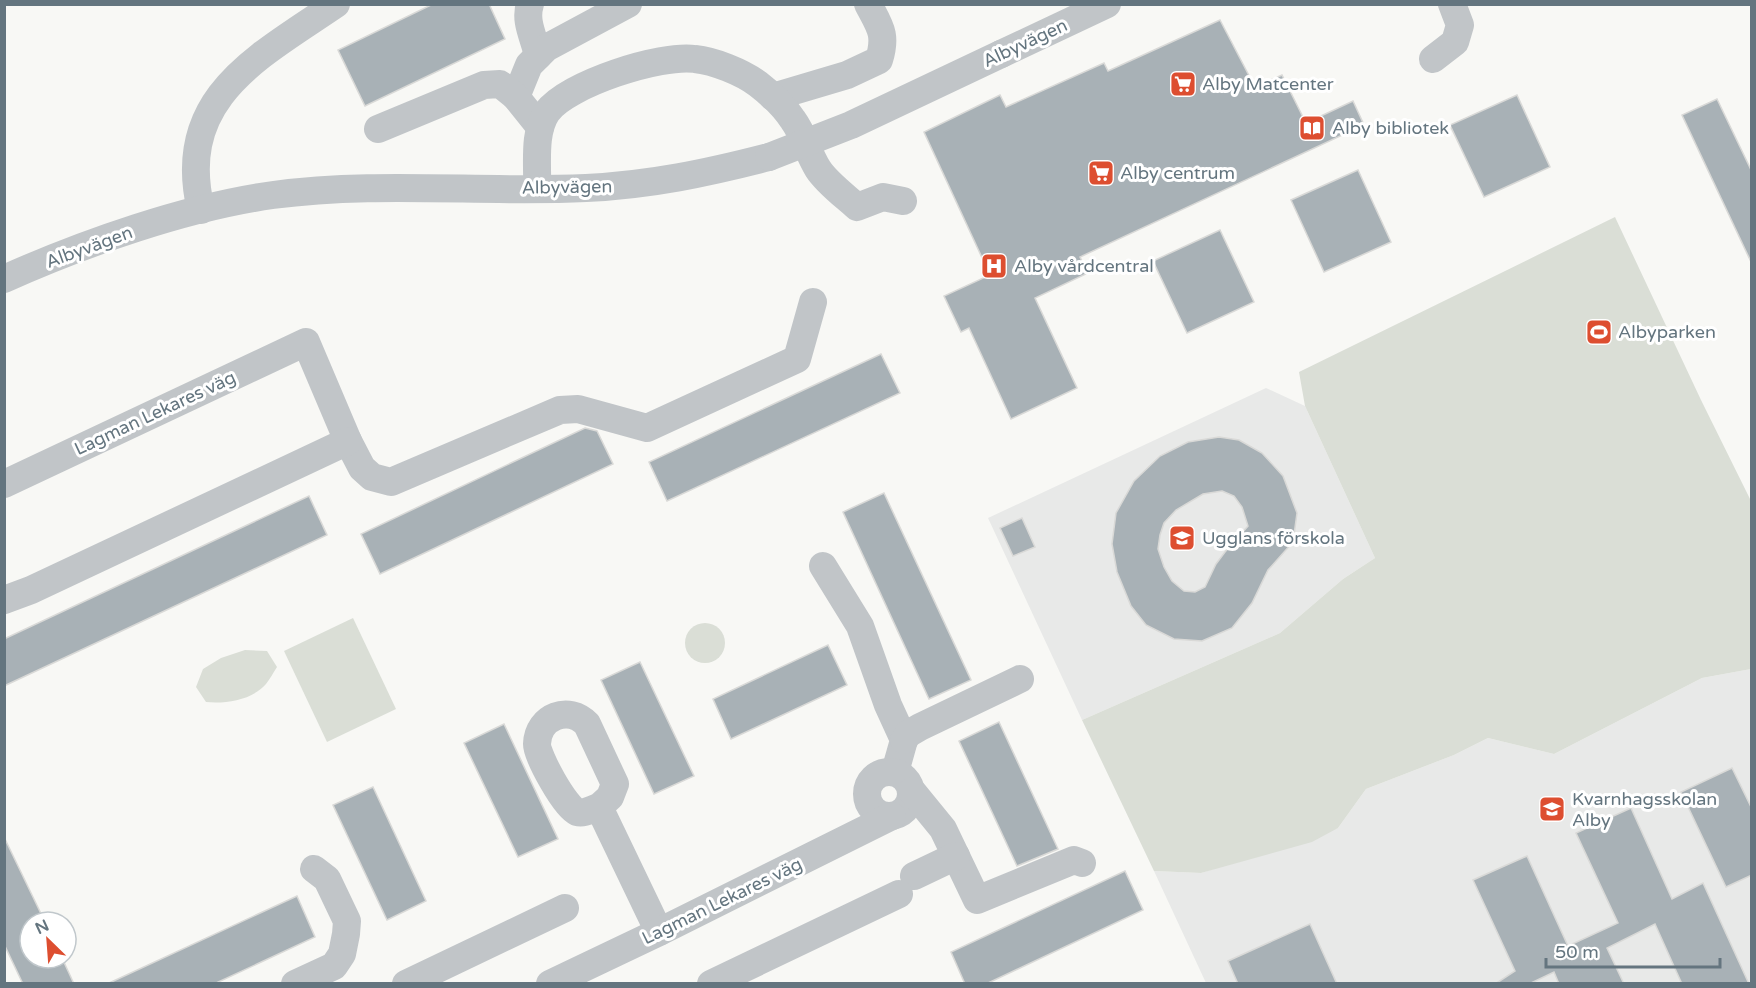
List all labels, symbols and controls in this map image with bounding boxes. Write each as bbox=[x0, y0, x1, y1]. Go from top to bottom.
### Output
street label: Albyvägen bbox=[979, 14, 1071, 72]
supermarket icon: Alby Matcenter bbox=[1168, 69, 1198, 99]
place label: Alby Matcenter bbox=[1202, 73, 1334, 95]
library icon: Alby bibliotek bbox=[1297, 113, 1327, 143]
place label: Alby bibliotek bbox=[1332, 117, 1449, 139]
supermarket icon: Alby centrum bbox=[1086, 158, 1116, 188]
place label: Alby centrum bbox=[1120, 162, 1235, 184]
street label: Albyvägen bbox=[521, 175, 613, 199]
street label: Albyvägen bbox=[43, 221, 135, 273]
hospital icon: Alby vårdcentral bbox=[979, 251, 1009, 281]
place label: Alby vårdcentral bbox=[1014, 255, 1154, 277]
sports icon: Albyparken bbox=[1584, 317, 1614, 347]
place label: Albyparken bbox=[1618, 321, 1716, 343]
street label: Lagman Lekares väg bbox=[71, 366, 239, 460]
school or university icon: Ugglans förskola bbox=[1167, 523, 1197, 553]
place label: Ugglans förskola bbox=[1202, 527, 1345, 549]
place label: Kvarnhagsskolan Alby bbox=[1572, 788, 1717, 831]
school or university icon: Kvarnhagsskolan Alby bbox=[1537, 794, 1567, 824]
street label: Lagman Lekares väg bbox=[638, 853, 806, 949]
north arrow bbox=[18, 910, 78, 970]
text: N bbox=[32, 916, 52, 939]
scale bar bbox=[1546, 931, 1720, 969]
text: 50 m bbox=[1555, 941, 1599, 963]

